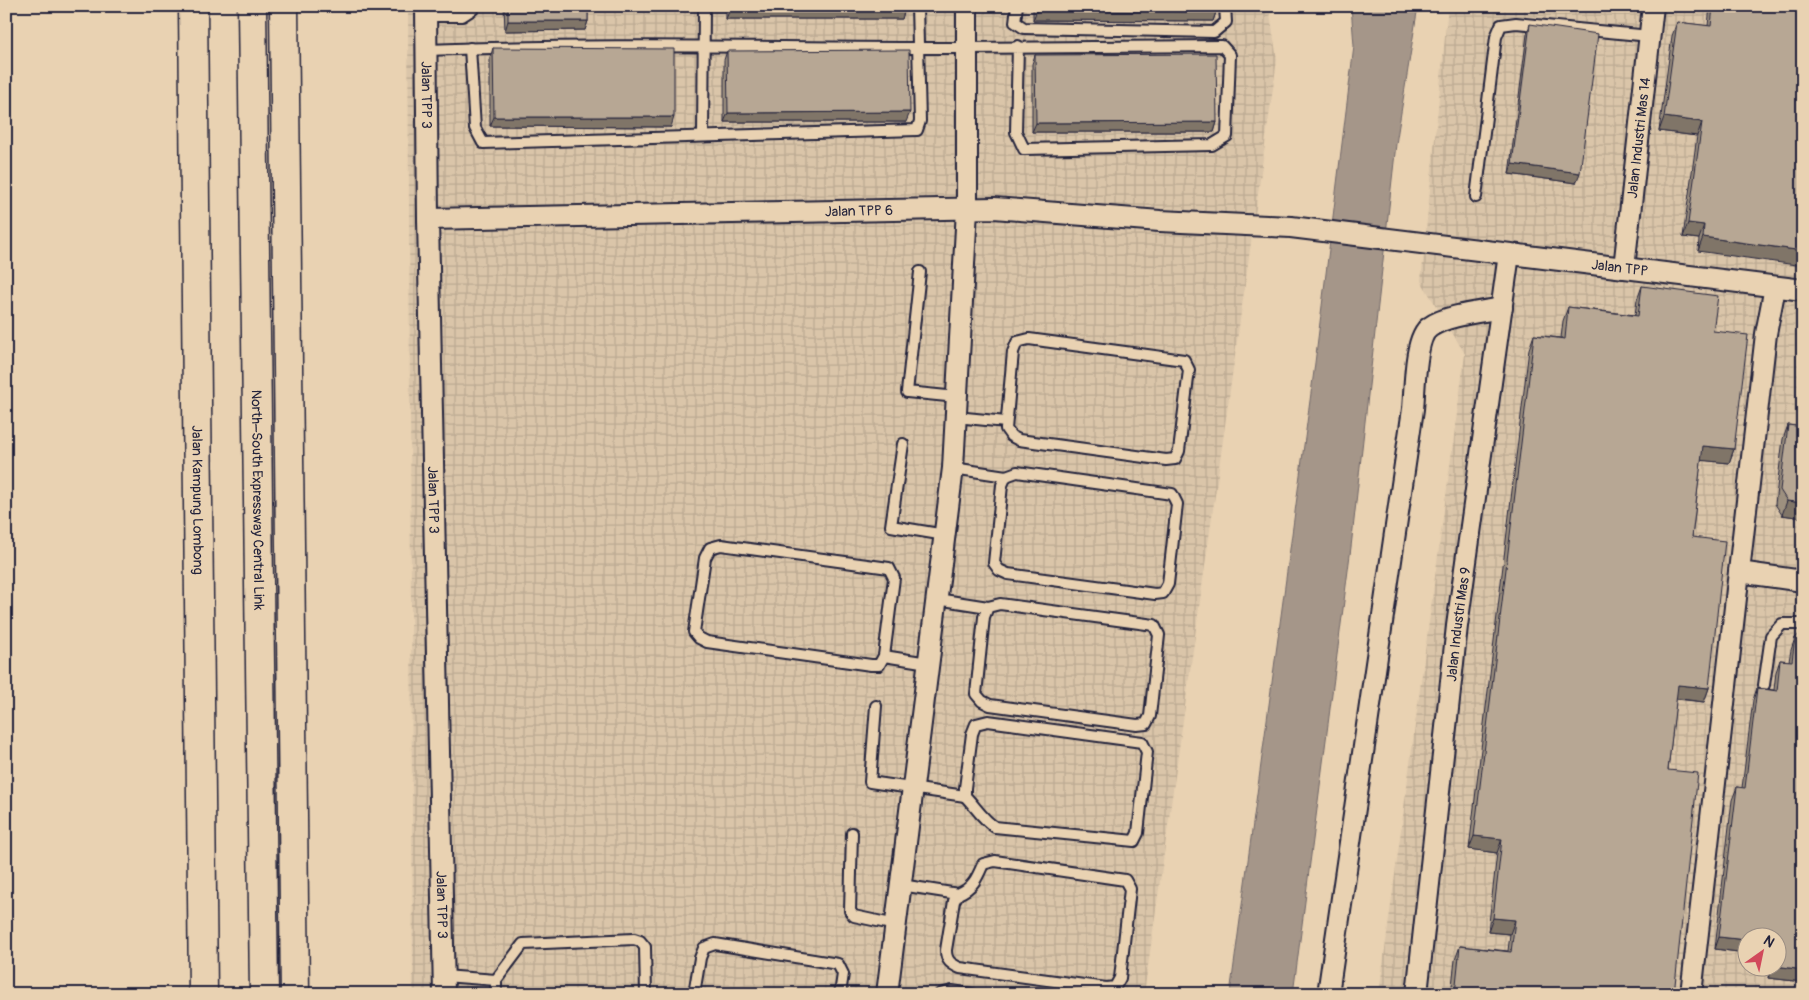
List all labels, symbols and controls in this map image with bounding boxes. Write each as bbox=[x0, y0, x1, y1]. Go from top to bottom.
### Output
street label: Jalan TPP 3 bbox=[418, 61, 435, 129]
street label: Jalan Industri Mas 14 bbox=[1624, 77, 1654, 199]
street label: Jalan TPP 6 bbox=[825, 202, 893, 220]
street label: Jalan TPP bbox=[1590, 256, 1649, 280]
street label: North–South Expressway Central Link bbox=[248, 390, 267, 610]
street label: Jalan Kampung Lombong bbox=[188, 425, 207, 575]
street label: Jalan TPP 3 bbox=[424, 466, 443, 534]
street label: Jalan Industri Mas 9 bbox=[1443, 566, 1474, 682]
street label: Jalan TPP 3 bbox=[432, 871, 451, 939]
north arrow bbox=[1736, 928, 1786, 978]
text: N bbox=[1760, 932, 1777, 951]

